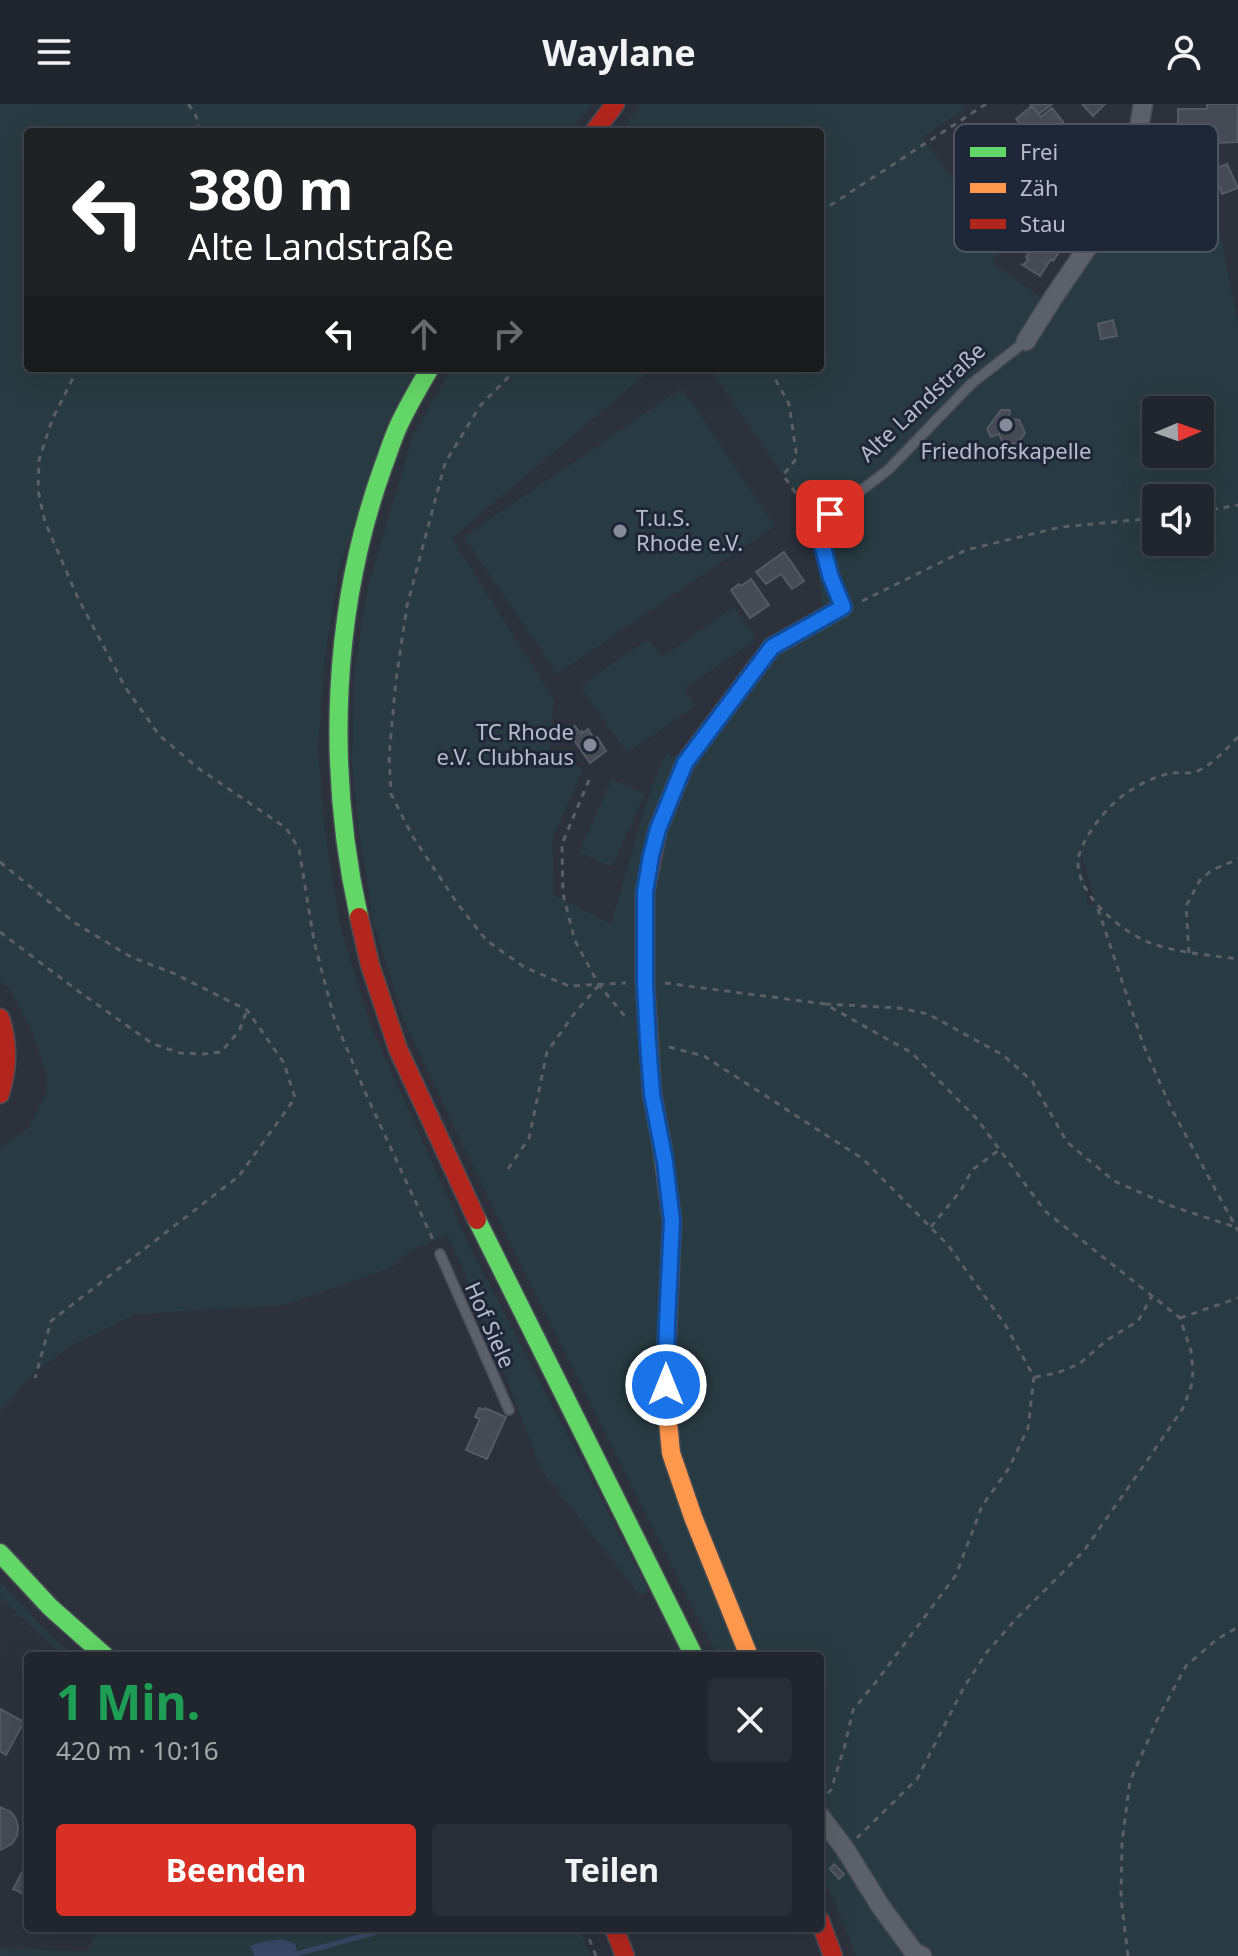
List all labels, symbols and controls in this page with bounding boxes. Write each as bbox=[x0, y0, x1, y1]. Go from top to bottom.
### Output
text: Waylane bbox=[542, 28, 696, 77]
icon: menu bbox=[32, 30, 76, 74]
icon: person bbox=[1162, 30, 1206, 74]
legend bbox=[954, 124, 1218, 252]
text: Frei bbox=[1020, 136, 1058, 166]
text: 380 m bbox=[188, 150, 353, 226]
icon: left bbox=[56, 160, 160, 264]
text: Zäh bbox=[1020, 172, 1059, 202]
text: Stau bbox=[1020, 208, 1066, 238]
text: Alte Landstraße bbox=[188, 222, 454, 271]
icon: left bbox=[318, 312, 362, 356]
icon: ahead bbox=[402, 312, 446, 356]
icon: right bbox=[486, 312, 530, 356]
street label: Alte Landstraße bbox=[852, 335, 991, 468]
north arrow bbox=[1142, 396, 1214, 468]
map controls bbox=[1142, 396, 1214, 556]
marker: Friedhofskapelle bbox=[997, 416, 1015, 434]
place label: Friedhofskapelle bbox=[921, 435, 1091, 465]
pin bbox=[796, 480, 864, 548]
button: sound bbox=[1142, 484, 1214, 556]
icon: arrive bbox=[808, 492, 852, 536]
place label: T.u.S. Rhode e.V. bbox=[636, 502, 743, 557]
marker: T.u.S. Rhode e.V. bbox=[611, 522, 629, 540]
place label: TC Rhode e.V. Clubhaus bbox=[437, 716, 574, 771]
marker: TC Rhode e.V. Clubhaus bbox=[581, 736, 599, 754]
street label: Hof Siele bbox=[459, 1277, 523, 1372]
position arrow bbox=[624, 1343, 708, 1427]
text: 1 Min. bbox=[56, 1669, 200, 1734]
button: close bbox=[708, 1678, 792, 1762]
text: 420 m · 10:16 bbox=[56, 1732, 219, 1768]
button: Beenden bbox=[56, 1824, 416, 1916]
button: Teilen bbox=[432, 1824, 792, 1916]

